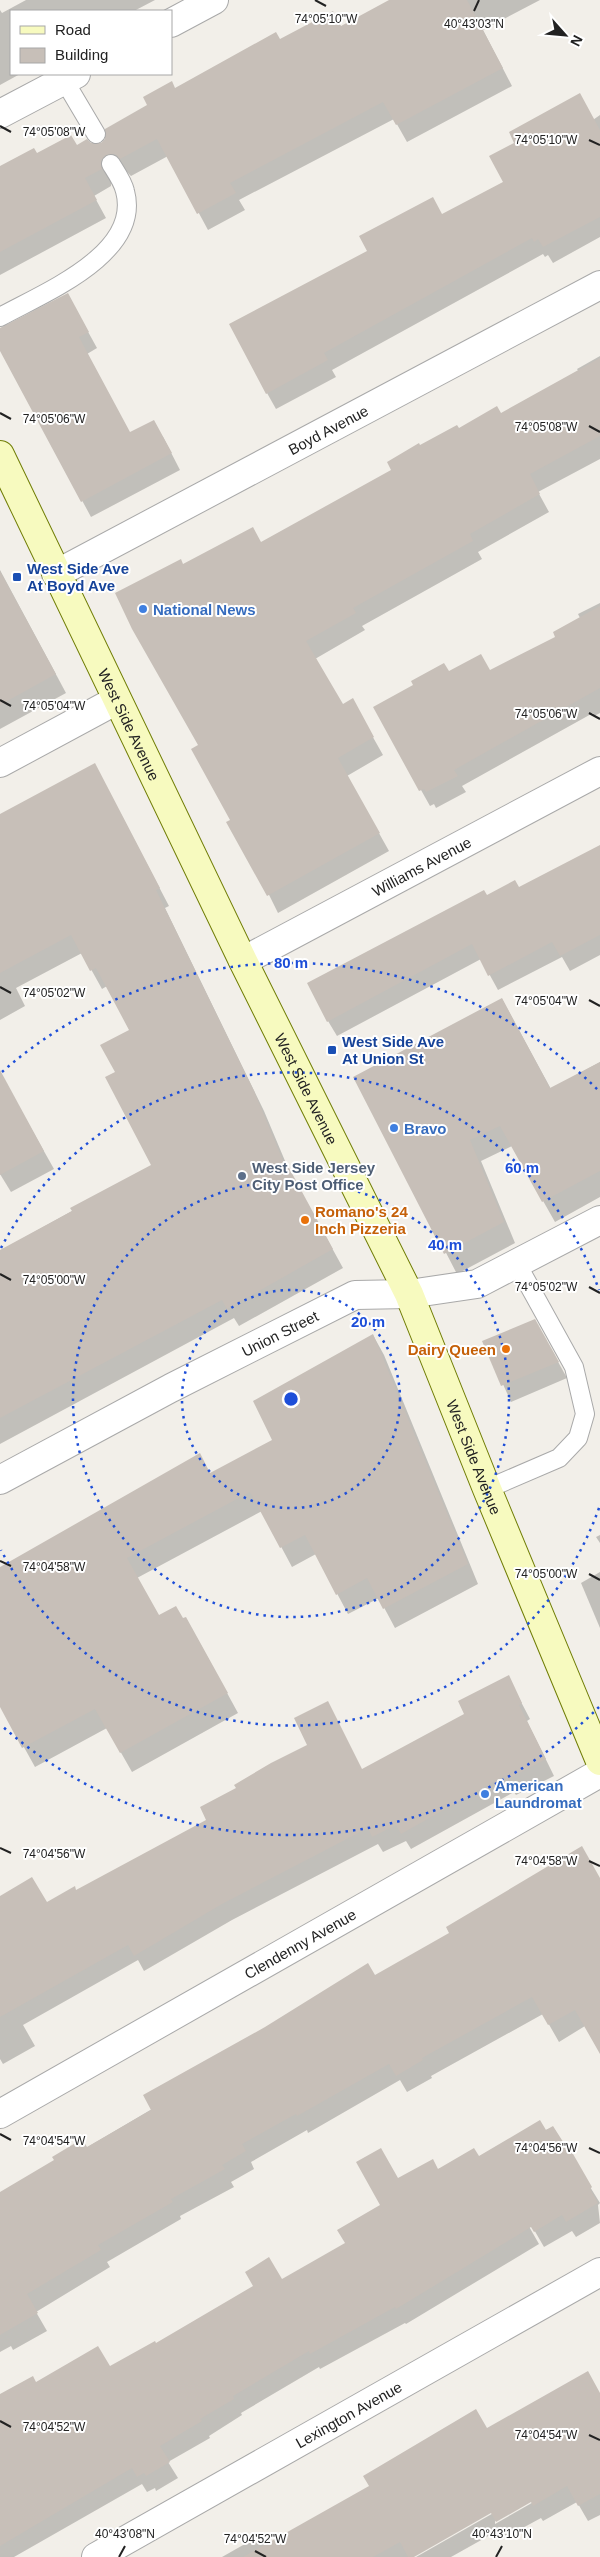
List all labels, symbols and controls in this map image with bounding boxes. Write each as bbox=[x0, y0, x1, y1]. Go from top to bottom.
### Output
legend bbox=[10, 10, 172, 75]
north arrow bbox=[540, 10, 590, 60]
text: 74°05'10"W bbox=[295, 12, 358, 26]
text: 40°43'03"N bbox=[444, 17, 504, 31]
text: Road bbox=[55, 21, 91, 38]
text: N bbox=[567, 33, 586, 49]
text: Building bbox=[55, 46, 108, 63]
text: 74°05'08"W bbox=[23, 125, 86, 139]
text: 74°05'10"W bbox=[515, 133, 578, 147]
street label: Boyd Avenue bbox=[285, 401, 371, 458]
text: 74°05'06"W bbox=[23, 412, 86, 426]
text: 74°05'08"W bbox=[515, 420, 578, 434]
place label: West Side Ave At Boyd Ave bbox=[27, 560, 129, 594]
marker: West Side Ave At Boyd Ave bbox=[11, 571, 23, 583]
place label: National News bbox=[153, 601, 256, 618]
marker: National News bbox=[137, 603, 149, 615]
street label: West Side Avenue bbox=[95, 666, 164, 783]
text: 74°05'04"W bbox=[23, 699, 86, 713]
text: 74°05'06"W bbox=[515, 707, 578, 721]
street label: Williams Avenue bbox=[369, 833, 474, 899]
text: 80 m bbox=[274, 954, 308, 971]
text: 74°05'02"W bbox=[23, 986, 86, 1000]
text: 74°05'04"W bbox=[515, 994, 578, 1008]
street label: West Side Avenue bbox=[272, 1030, 341, 1147]
place label: West Side Ave At Union St bbox=[342, 1033, 444, 1067]
marker: West Side Ave At Union St bbox=[326, 1044, 338, 1056]
place label: Bravo bbox=[404, 1120, 447, 1137]
marker: Bravo bbox=[388, 1122, 400, 1134]
place label: West Side Jersey City Post Office bbox=[252, 1159, 376, 1193]
text: 60 m bbox=[505, 1159, 539, 1176]
marker: West Side Jersey City Post Office bbox=[236, 1170, 248, 1182]
place label: Romano's 24 Inch Pizzeria bbox=[315, 1203, 408, 1237]
marker: Romano's 24 Inch Pizzeria bbox=[299, 1214, 311, 1226]
text: 40 m bbox=[428, 1236, 462, 1253]
text: 74°05'00"W bbox=[23, 1273, 86, 1287]
text: 74°05'02"W bbox=[515, 1280, 578, 1294]
street label: Union Street bbox=[239, 1306, 322, 1359]
text: 20 m bbox=[351, 1313, 385, 1330]
place label: Dairy Queen bbox=[408, 1341, 496, 1358]
marker: Dairy Queen bbox=[500, 1343, 512, 1355]
centre of rings bbox=[282, 1390, 300, 1408]
street label: West Side Avenue bbox=[444, 1397, 505, 1517]
text: 74°04'58"W bbox=[23, 1560, 86, 1574]
text: 74°05'00"W bbox=[515, 1567, 578, 1581]
place label: American Laundromat bbox=[495, 1777, 582, 1811]
marker: American Laundromat bbox=[479, 1788, 491, 1800]
text: 74°04'56"W bbox=[23, 1847, 86, 1861]
text: 74°04'58"W bbox=[515, 1854, 578, 1868]
street label: Clendenny Avenue bbox=[241, 1905, 359, 1982]
text: 74°04'54"W bbox=[23, 2134, 86, 2148]
text: 74°04'56"W bbox=[515, 2141, 578, 2155]
street label: Lexington Avenue bbox=[292, 2378, 404, 2451]
text: 74°04'52"W bbox=[23, 2420, 86, 2434]
text: 74°04'54"W bbox=[515, 2428, 578, 2442]
text: 40°43'08"N bbox=[95, 2527, 155, 2541]
text: 40°43'10"N bbox=[472, 2527, 532, 2541]
text: 74°04'52"W bbox=[224, 2532, 287, 2546]

